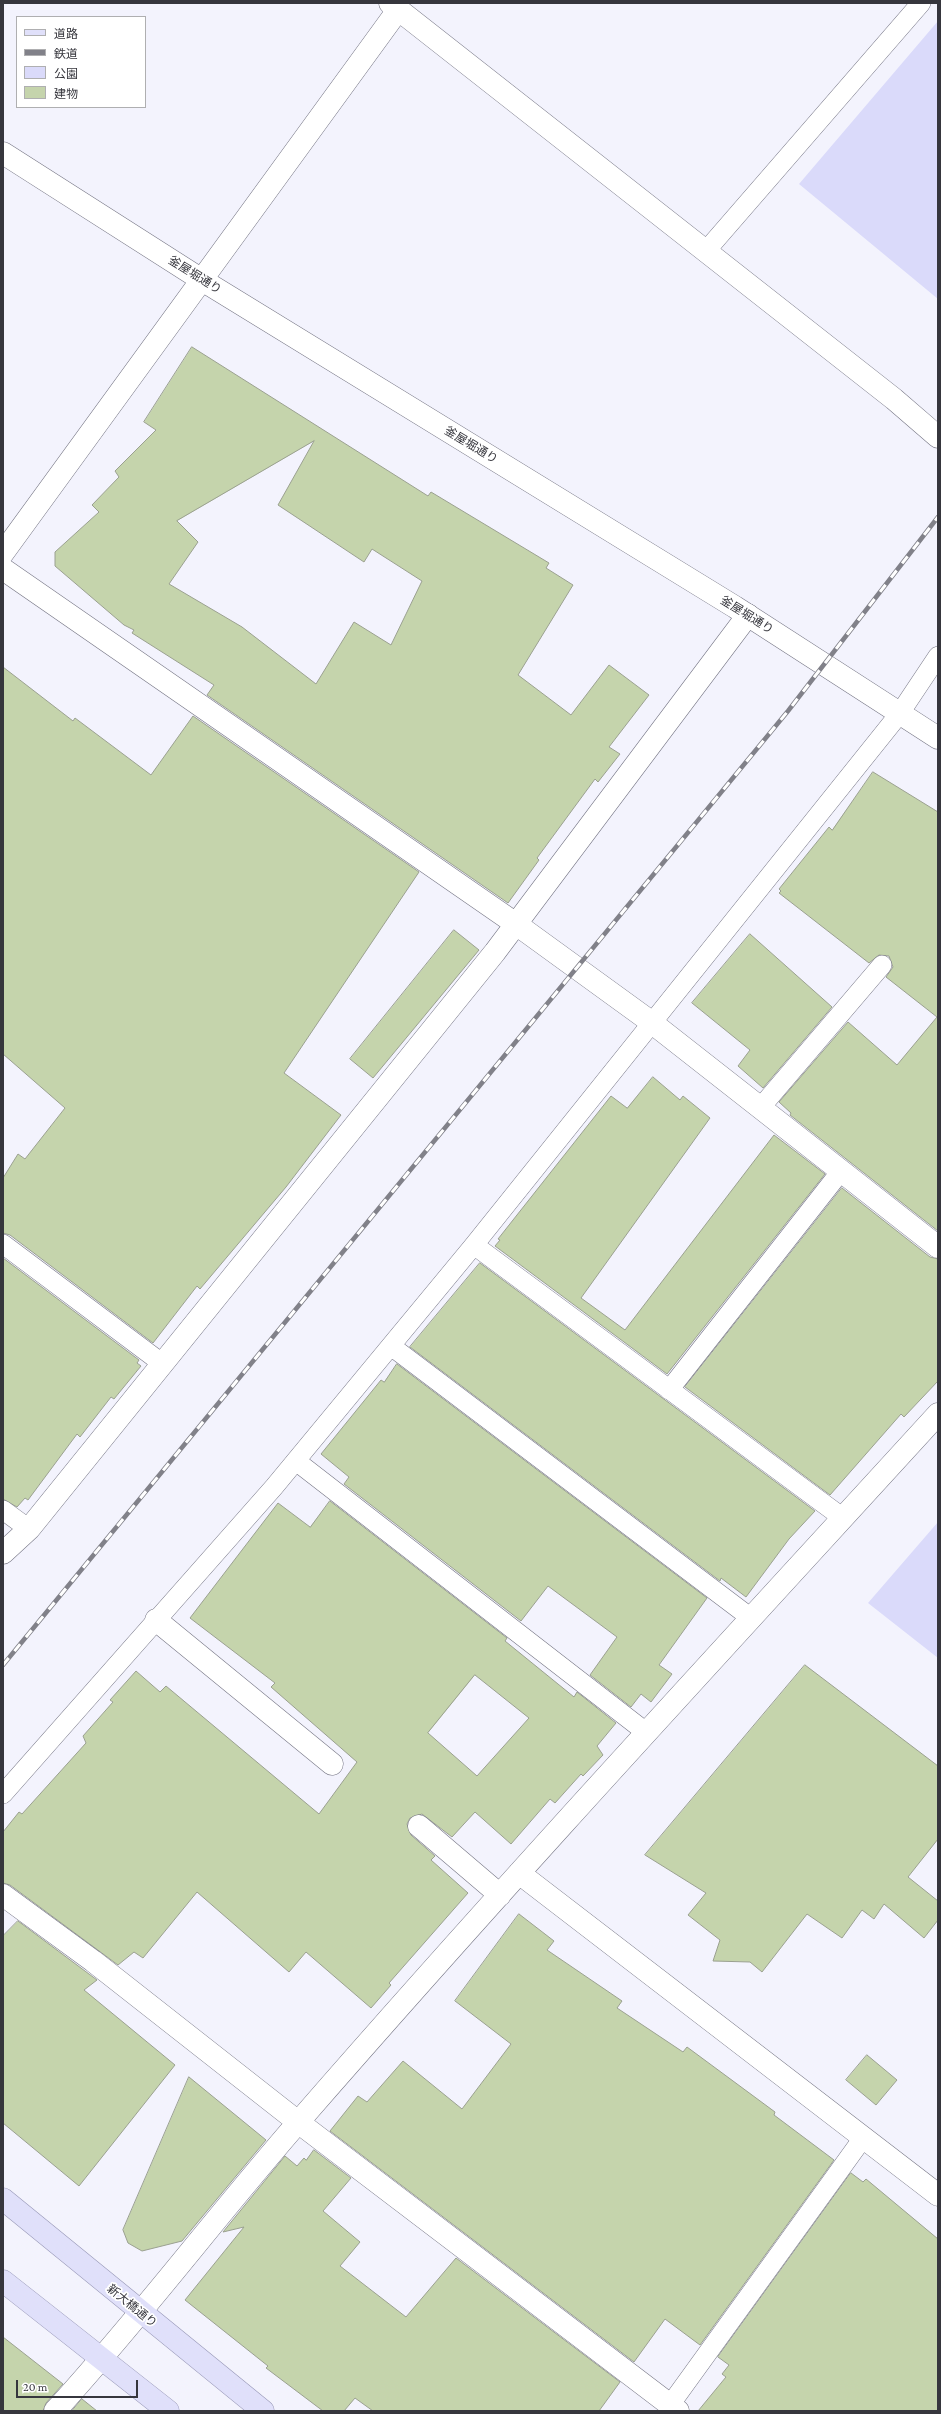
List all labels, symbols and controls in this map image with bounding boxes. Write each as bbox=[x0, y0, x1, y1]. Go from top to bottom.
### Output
legend bbox=[16, 16, 146, 108]
text: 道路 bbox=[54, 27, 78, 41]
text: 鉄道 bbox=[54, 47, 78, 61]
text: 公園 bbox=[54, 67, 78, 81]
text: 建物 bbox=[54, 87, 78, 101]
street label: 釜屋堀通り bbox=[166, 253, 224, 297]
street label: 釜屋堀通り bbox=[442, 423, 500, 467]
street label: 釜屋堀通り bbox=[718, 593, 776, 637]
street label: 新大橋通り bbox=[104, 2282, 160, 2330]
scale bar bbox=[18, 2372, 140, 2398]
text: 20 m bbox=[23, 2380, 47, 2394]

